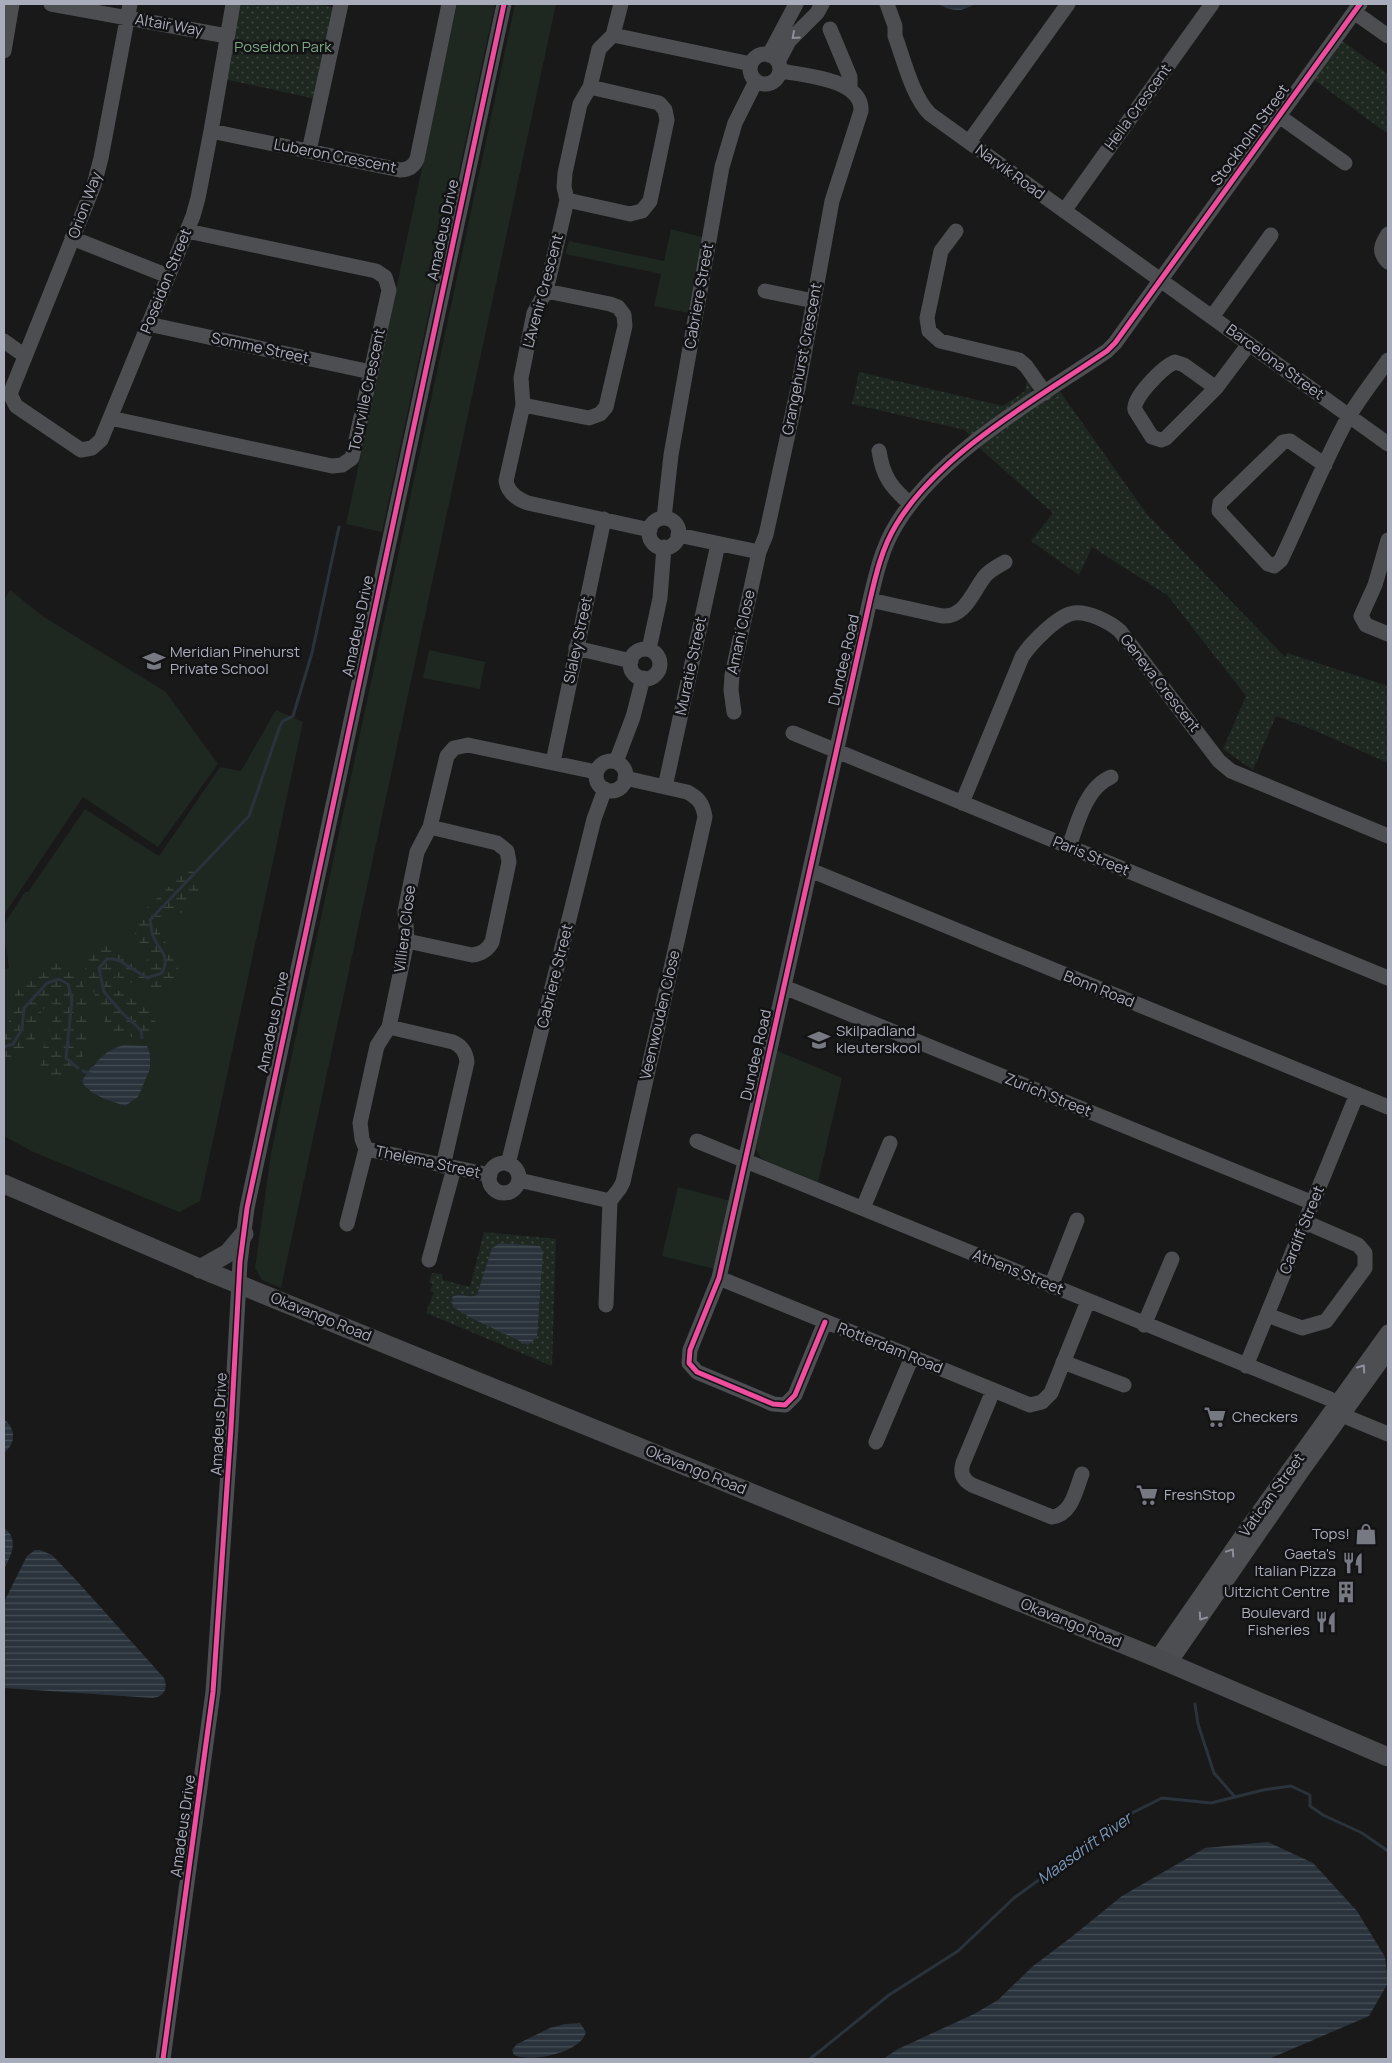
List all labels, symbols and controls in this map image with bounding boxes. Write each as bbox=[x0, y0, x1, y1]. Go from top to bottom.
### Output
street label: Altair Way bbox=[134, 8, 205, 41]
one-way arrow bbox=[791, 30, 800, 39]
park label: Poseidon Park bbox=[234, 36, 332, 57]
street label: Hella Crescent bbox=[1099, 59, 1176, 154]
street label: Stockholm Street bbox=[1206, 80, 1294, 190]
street label: Luberon Crescent bbox=[272, 133, 398, 178]
street label: Narvik Road bbox=[971, 139, 1049, 204]
street label: Orion Way bbox=[63, 168, 106, 241]
street label: Amadeus Drive bbox=[422, 177, 464, 282]
street label: Poseidon Street bbox=[135, 225, 196, 337]
street label: L'Avenir Crescent bbox=[517, 232, 568, 350]
street label: Cabriere Street bbox=[679, 242, 718, 350]
street label: Grangehurst Crescent bbox=[776, 281, 827, 437]
street label: Barcelona Street bbox=[1222, 319, 1329, 404]
street label: Somme Street bbox=[209, 327, 311, 368]
street label: Tourville Crescent bbox=[343, 327, 390, 453]
street label: Amadeus Drive bbox=[337, 573, 379, 678]
street label: Amani Close bbox=[721, 588, 760, 676]
street label: Slaley Street bbox=[558, 595, 597, 685]
street label: Dundee Road bbox=[823, 612, 864, 707]
street label: Muratie Street bbox=[670, 615, 711, 717]
street label: Geneva Crescent bbox=[1115, 629, 1205, 736]
place label: Meridian Pinehurst Private School bbox=[170, 641, 300, 679]
school or university icon: Meridian Pinehurst Private School bbox=[141, 648, 167, 674]
street label: Paris Street bbox=[1050, 831, 1133, 880]
street label: Villiera Close bbox=[389, 884, 420, 974]
street label: Cabriere Street bbox=[531, 922, 578, 1030]
street label: Veenwouden Close bbox=[634, 948, 685, 1082]
street label: Bonn Road bbox=[1061, 965, 1138, 1012]
street label: Amadeus Drive bbox=[252, 969, 294, 1074]
street label: Dundee Road bbox=[735, 1007, 776, 1102]
place label: Skilpadland kleuterskool bbox=[836, 1020, 921, 1058]
school or university icon: Skilpadland kleuterskool bbox=[806, 1027, 832, 1053]
street label: Zurich Street bbox=[1002, 1068, 1094, 1121]
street label: Thelema Street bbox=[374, 1140, 483, 1183]
street label: Cardiff Street bbox=[1274, 1182, 1329, 1277]
street label: Athens Street bbox=[970, 1244, 1067, 1299]
street label: Okavango Road bbox=[268, 1287, 375, 1346]
street label: Rotterdam Road bbox=[834, 1317, 946, 1378]
one-way arrow bbox=[1356, 1365, 1365, 1374]
street label: Amadeus Drive bbox=[205, 1372, 232, 1476]
supermarket icon: Checkers bbox=[1202, 1404, 1228, 1430]
place label: Checkers bbox=[1232, 1406, 1298, 1427]
street label: Okavango Road bbox=[643, 1440, 750, 1499]
street label: Vatican Street bbox=[1234, 1449, 1309, 1541]
supermarket icon: FreshStop bbox=[1134, 1482, 1160, 1508]
place label: FreshStop bbox=[1164, 1484, 1235, 1505]
shop icon: Tops! bbox=[1353, 1521, 1379, 1547]
place label: Tops! bbox=[1312, 1523, 1350, 1544]
place label: Gaeta's Italian Pizza bbox=[1255, 1543, 1336, 1581]
one-way arrow bbox=[1225, 1548, 1234, 1557]
restaurant icon: Gaeta's Italian Pizza bbox=[1340, 1550, 1366, 1576]
building icon: Uitzicht Centre bbox=[1333, 1579, 1359, 1605]
place label: Uitzicht Centre bbox=[1224, 1581, 1330, 1602]
street label: Okavango Road bbox=[1018, 1593, 1125, 1652]
place label: Boulevard Fisheries bbox=[1241, 1602, 1310, 1640]
restaurant icon: Boulevard Fisheries bbox=[1313, 1609, 1339, 1635]
one-way arrow bbox=[1199, 1611, 1208, 1621]
street label: Amadeus Drive bbox=[165, 1773, 200, 1878]
water label: Maasdrift River bbox=[1032, 1806, 1137, 1889]

